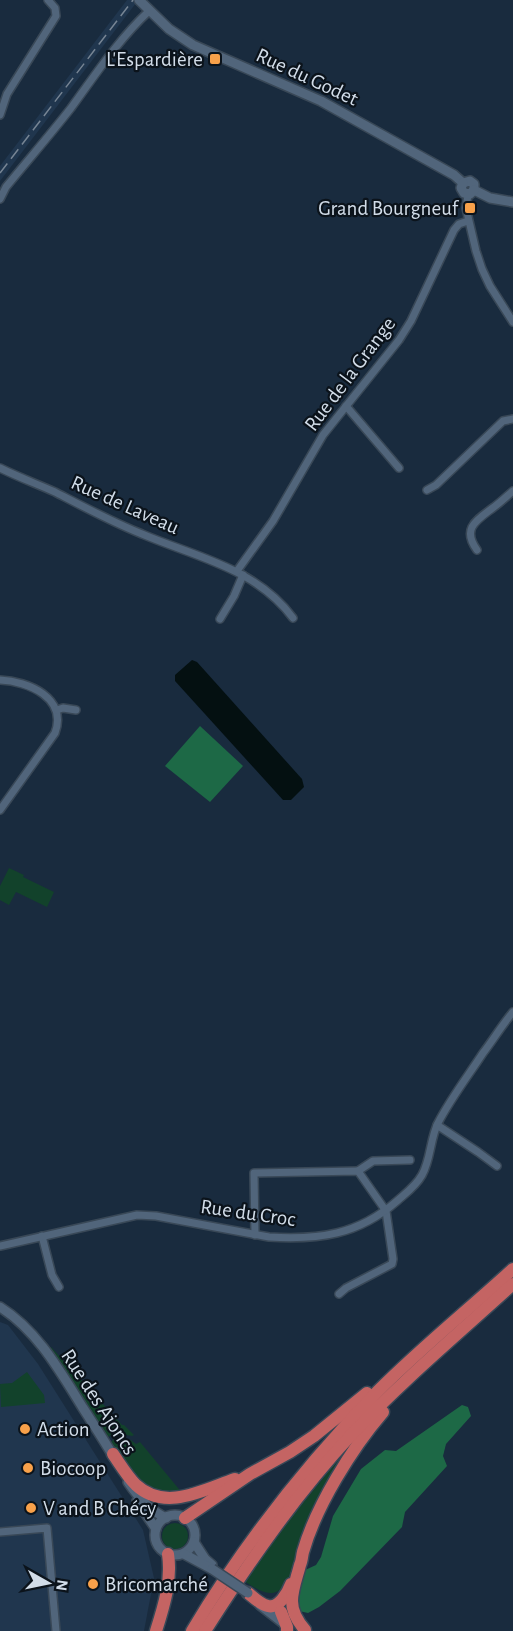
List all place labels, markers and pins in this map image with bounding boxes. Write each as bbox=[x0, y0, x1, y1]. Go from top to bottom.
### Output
place label: L'Espardière bbox=[106, 49, 203, 70]
marker: L'Espardière bbox=[208, 52, 222, 66]
place label: Grand Bourgneuf bbox=[318, 198, 460, 219]
marker: Grand Bourgneuf bbox=[463, 201, 477, 215]
place label: Action bbox=[37, 1419, 90, 1440]
marker: Action bbox=[18, 1422, 32, 1436]
place label: Biocoop bbox=[40, 1458, 106, 1479]
marker: Biocoop bbox=[21, 1461, 35, 1475]
place label: V and B Chécy bbox=[43, 1498, 156, 1519]
marker: V and B Chécy bbox=[24, 1501, 38, 1515]
place label: Bricomarché bbox=[105, 1574, 208, 1595]
marker: Bricomarché bbox=[86, 1577, 100, 1591]

